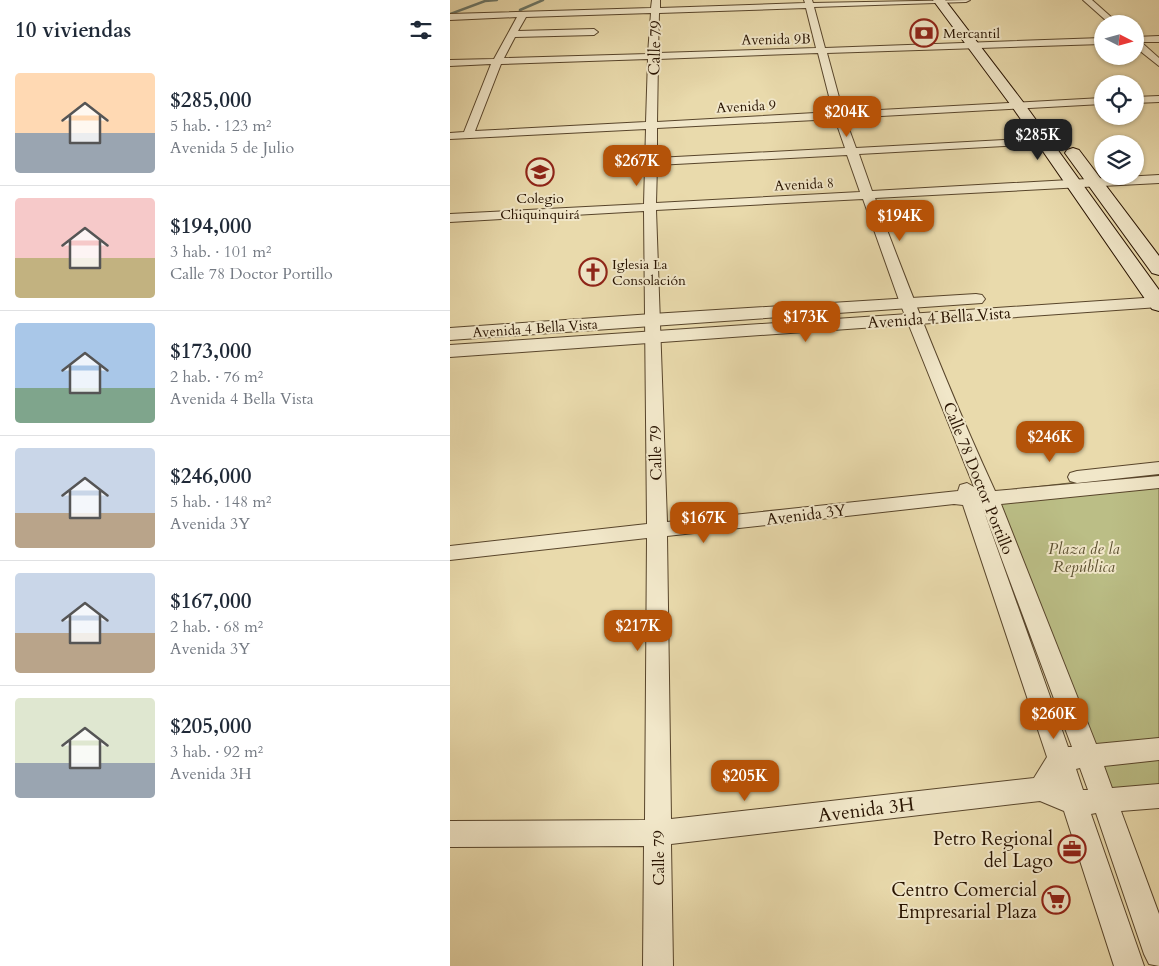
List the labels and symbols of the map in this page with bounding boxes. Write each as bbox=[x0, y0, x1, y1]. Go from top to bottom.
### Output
north arrow bbox=[1094, 15, 1144, 65]
bank icon: Mercantil bbox=[909, 18, 939, 48]
street label: Calle 79 bbox=[643, 20, 667, 76]
place label: Mercantil bbox=[943, 24, 1000, 43]
street label: Avenida 9B bbox=[741, 29, 811, 50]
street label: Avenida 9 bbox=[716, 95, 776, 118]
pin: $204K bbox=[812, 96, 882, 138]
pin: $285K bbox=[1003, 119, 1073, 161]
pin: $267K bbox=[602, 144, 672, 187]
school or university icon: Colegio Chiquinquirá bbox=[525, 157, 555, 187]
street label: Avenida 8 bbox=[774, 173, 834, 196]
place label: Colegio Chiquinquirá bbox=[500, 189, 580, 224]
pin: $194K bbox=[865, 200, 935, 242]
place label: Iglesia La Consolación bbox=[612, 255, 686, 290]
church icon: Iglesia La Consolación bbox=[578, 257, 608, 287]
pin: $173K bbox=[771, 300, 841, 343]
street label: Avenida 4 Bella Vista bbox=[867, 302, 1012, 334]
street label: Avenida 4 Bella Vista bbox=[472, 315, 598, 342]
street label: Calle 78 Doctor Portillo bbox=[937, 399, 1019, 558]
pin: $246K bbox=[1015, 420, 1085, 463]
street label: Calle 79 bbox=[645, 425, 667, 481]
street label: Avenida 3Y bbox=[765, 499, 847, 531]
pin: $167K bbox=[669, 502, 739, 544]
park label: Plaza de la República bbox=[1048, 538, 1120, 578]
pin: $217K bbox=[603, 610, 673, 652]
pin: $260K bbox=[1019, 698, 1089, 740]
pin: $205K bbox=[710, 760, 780, 802]
street label: Avenida 3H bbox=[816, 791, 916, 829]
place label: Petro Regional del Lago bbox=[933, 826, 1053, 874]
street label: Calle 79 bbox=[648, 830, 670, 886]
office icon: Petro Regional del Lago bbox=[1057, 834, 1087, 864]
place label: Centro Comercial Empresarial Plaza bbox=[891, 877, 1037, 925]
supermarket icon: Centro Comercial Empresarial Plaza bbox=[1041, 885, 1071, 915]

